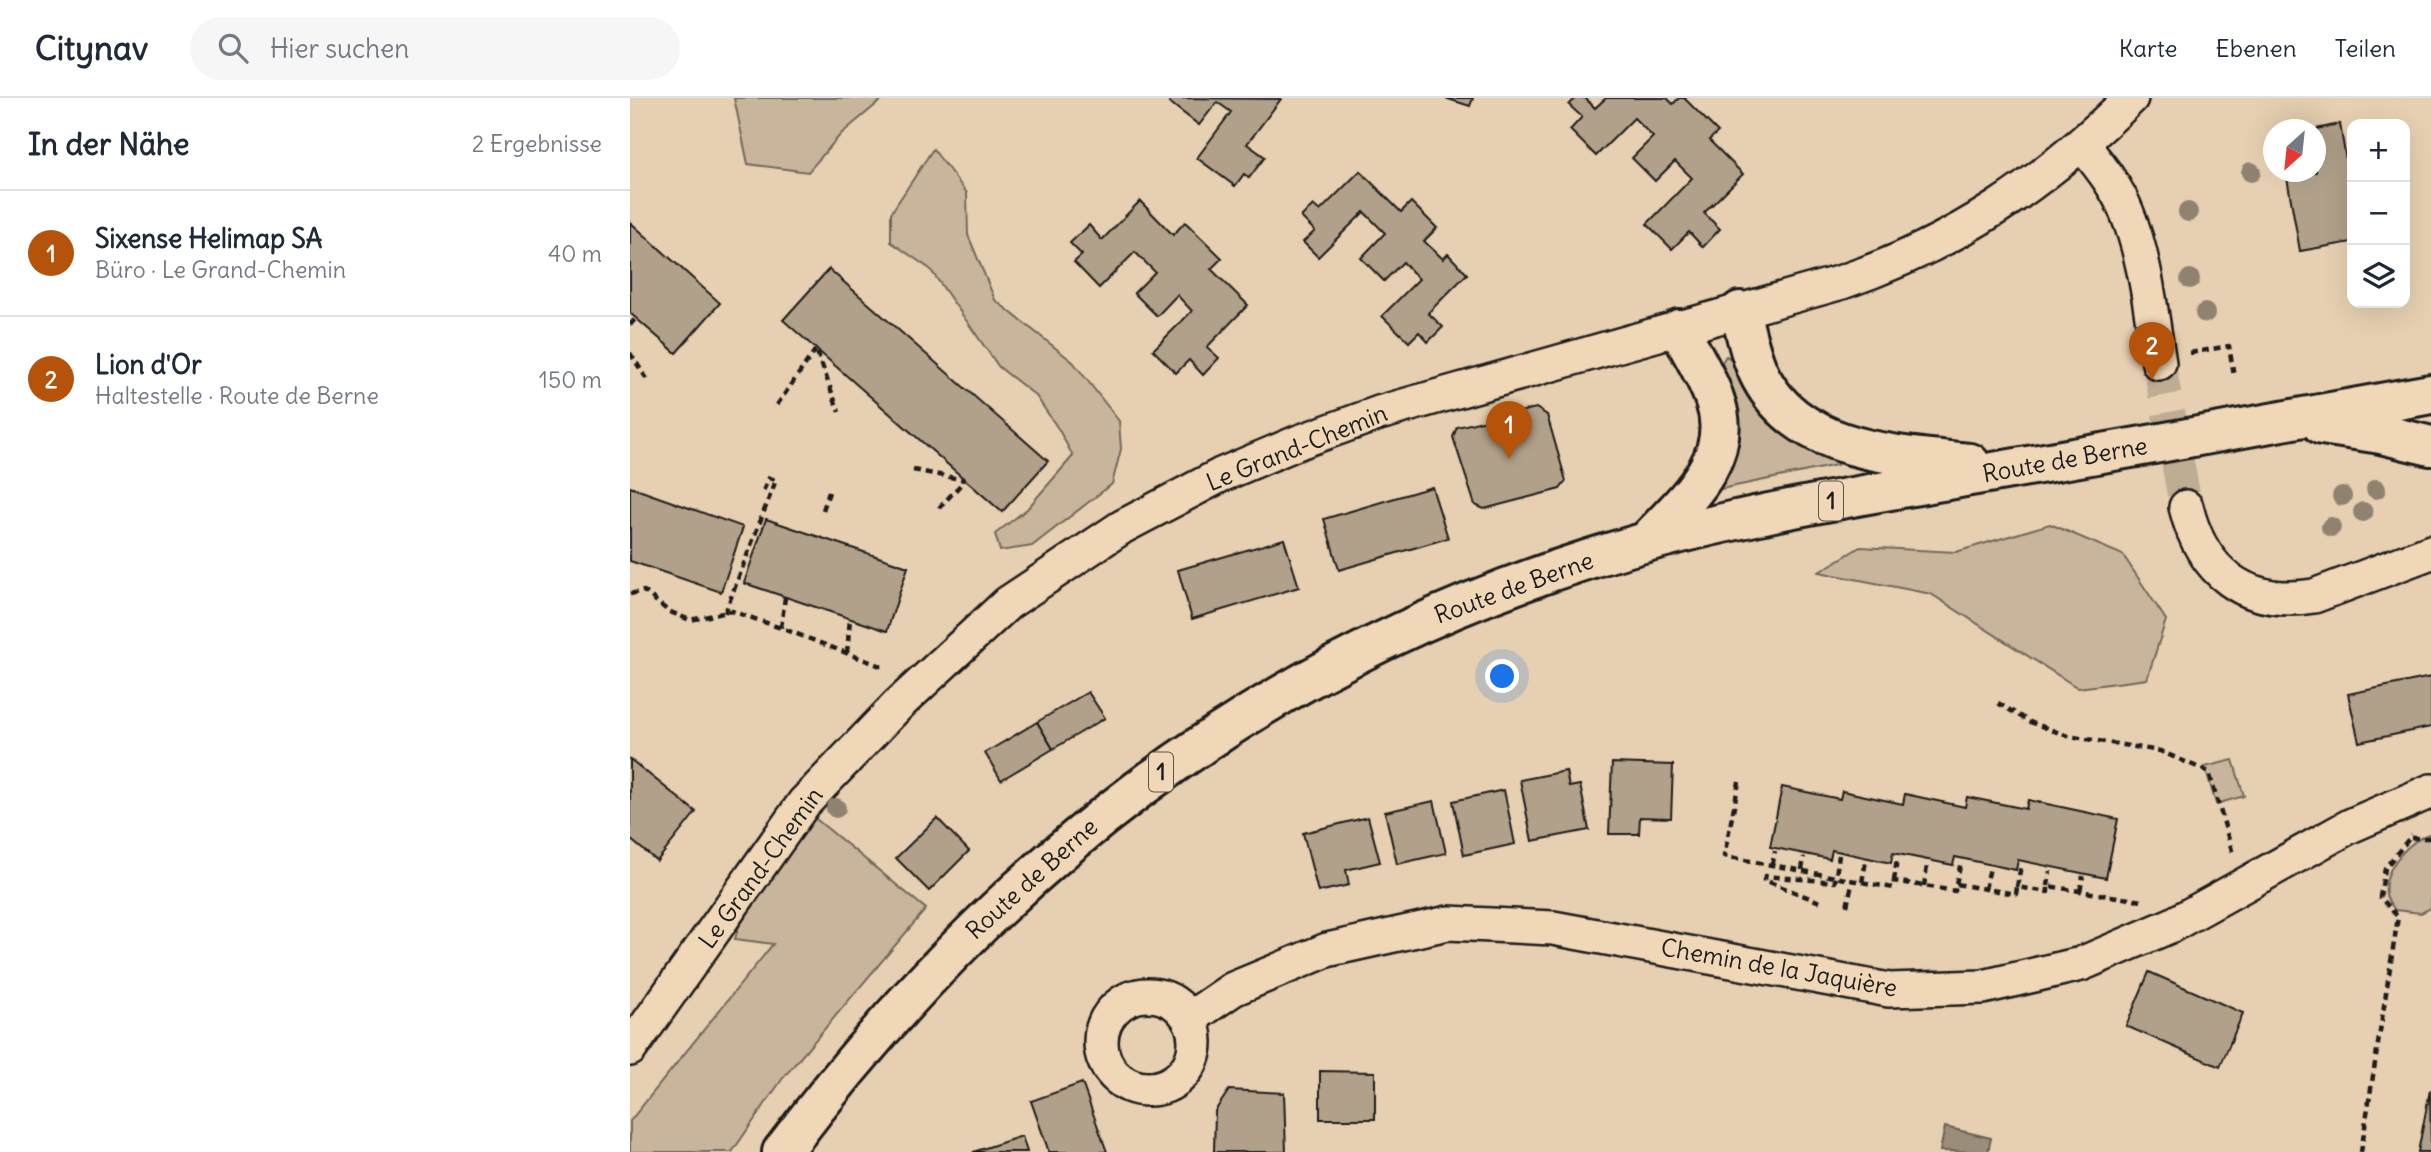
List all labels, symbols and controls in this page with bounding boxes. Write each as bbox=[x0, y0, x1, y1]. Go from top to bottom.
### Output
search box bbox=[190, 17, 680, 80]
text: Citynav bbox=[35, 27, 148, 69]
icon: search bbox=[214, 29, 252, 67]
text: Hier suchen bbox=[270, 32, 409, 65]
text: Karte bbox=[2119, 33, 2178, 63]
text: Ebenen bbox=[2216, 33, 2297, 63]
text: Teilen bbox=[2335, 33, 2396, 63]
north arrow bbox=[2263, 119, 2326, 182]
map controls bbox=[2347, 119, 2410, 308]
button: + bbox=[2347, 119, 2410, 182]
text: In der Nähe bbox=[28, 125, 190, 163]
text: 2 Ergebnisse bbox=[472, 129, 602, 158]
button: − bbox=[2347, 182, 2410, 245]
text: Sixense Helimap SA bbox=[95, 222, 322, 255]
text: 1 bbox=[46, 239, 56, 268]
text: 40 m bbox=[548, 239, 602, 268]
button: layers bbox=[2347, 245, 2410, 308]
text: Büro · Le Grand-Chemin bbox=[95, 255, 346, 284]
pin: 2 bbox=[2129, 322, 2175, 380]
text: Lion d'Or bbox=[95, 348, 202, 381]
text: 2 bbox=[45, 365, 57, 394]
text: 150 m bbox=[539, 365, 602, 394]
text: Haltestelle · Route de Berne bbox=[95, 381, 379, 410]
street label: Le Grand-Chemin bbox=[1202, 397, 1392, 497]
pin: 1 bbox=[1486, 401, 1532, 459]
street label: Route de Berne bbox=[1980, 430, 2150, 488]
road number: 1 bbox=[1819, 482, 1843, 520]
street label: Route de Berne bbox=[1430, 544, 1597, 630]
your location bbox=[1485, 659, 1519, 693]
road number: 1 bbox=[1149, 752, 1173, 792]
street label: Le Grand-Chemin bbox=[692, 781, 829, 954]
street label: Route de Berne bbox=[959, 811, 1103, 945]
street label: Chemin de la Jaquière bbox=[1659, 931, 1900, 1003]

